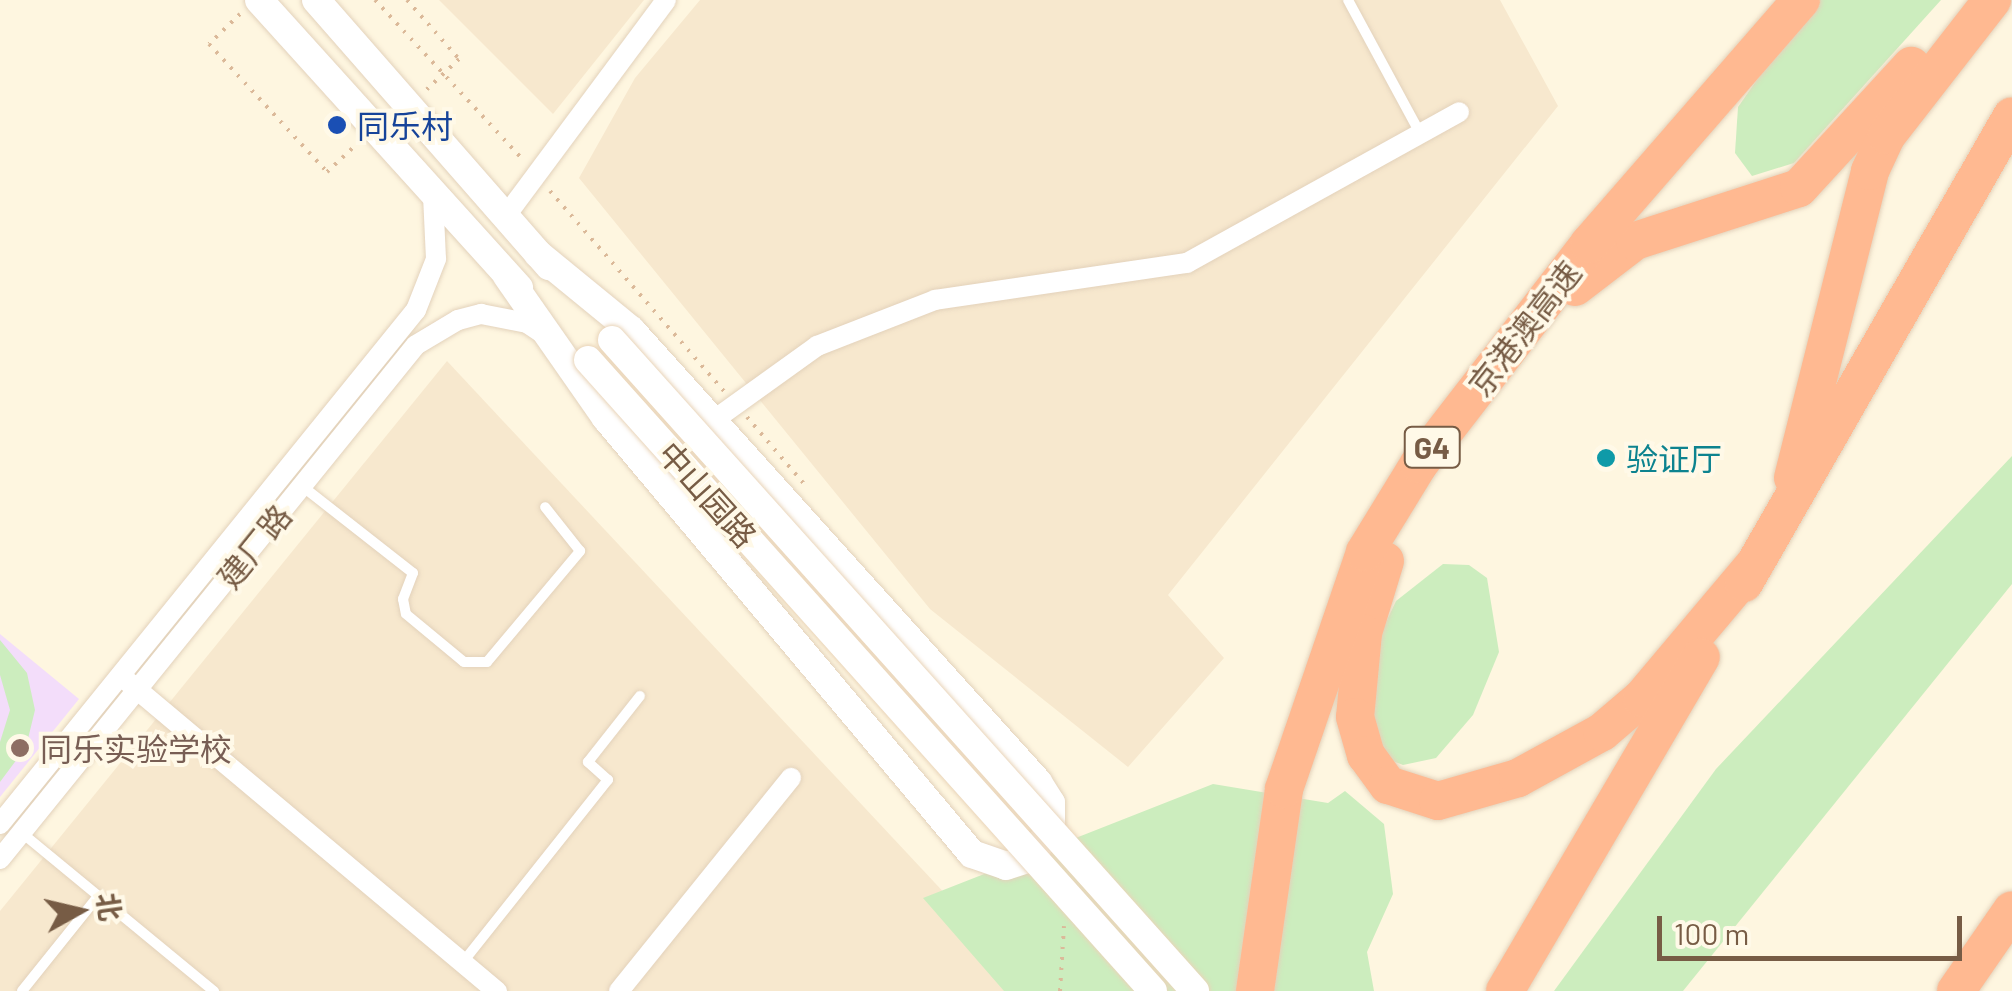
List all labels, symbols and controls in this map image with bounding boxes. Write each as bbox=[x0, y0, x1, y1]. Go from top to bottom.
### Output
place label: 同乐村 bbox=[357, 106, 453, 144]
marker: 同乐村 bbox=[326, 114, 348, 136]
street label: 京港澳高速 bbox=[1460, 253, 1588, 403]
road number: G4 bbox=[1402, 422, 1462, 472]
street label: 中山园路 bbox=[651, 434, 765, 554]
place label: 验证厅 bbox=[1626, 439, 1722, 477]
marker: 验证厅 bbox=[1595, 447, 1617, 469]
street label: 建厂路 bbox=[209, 497, 299, 595]
place label: 同乐实验学校 bbox=[40, 729, 232, 767]
marker: 同乐实验学校 bbox=[9, 737, 31, 759]
north arrow bbox=[30, 861, 130, 961]
text: 北 bbox=[91, 891, 128, 923]
scale bar bbox=[1662, 896, 1967, 958]
text: 100 m bbox=[1674, 915, 1749, 951]

